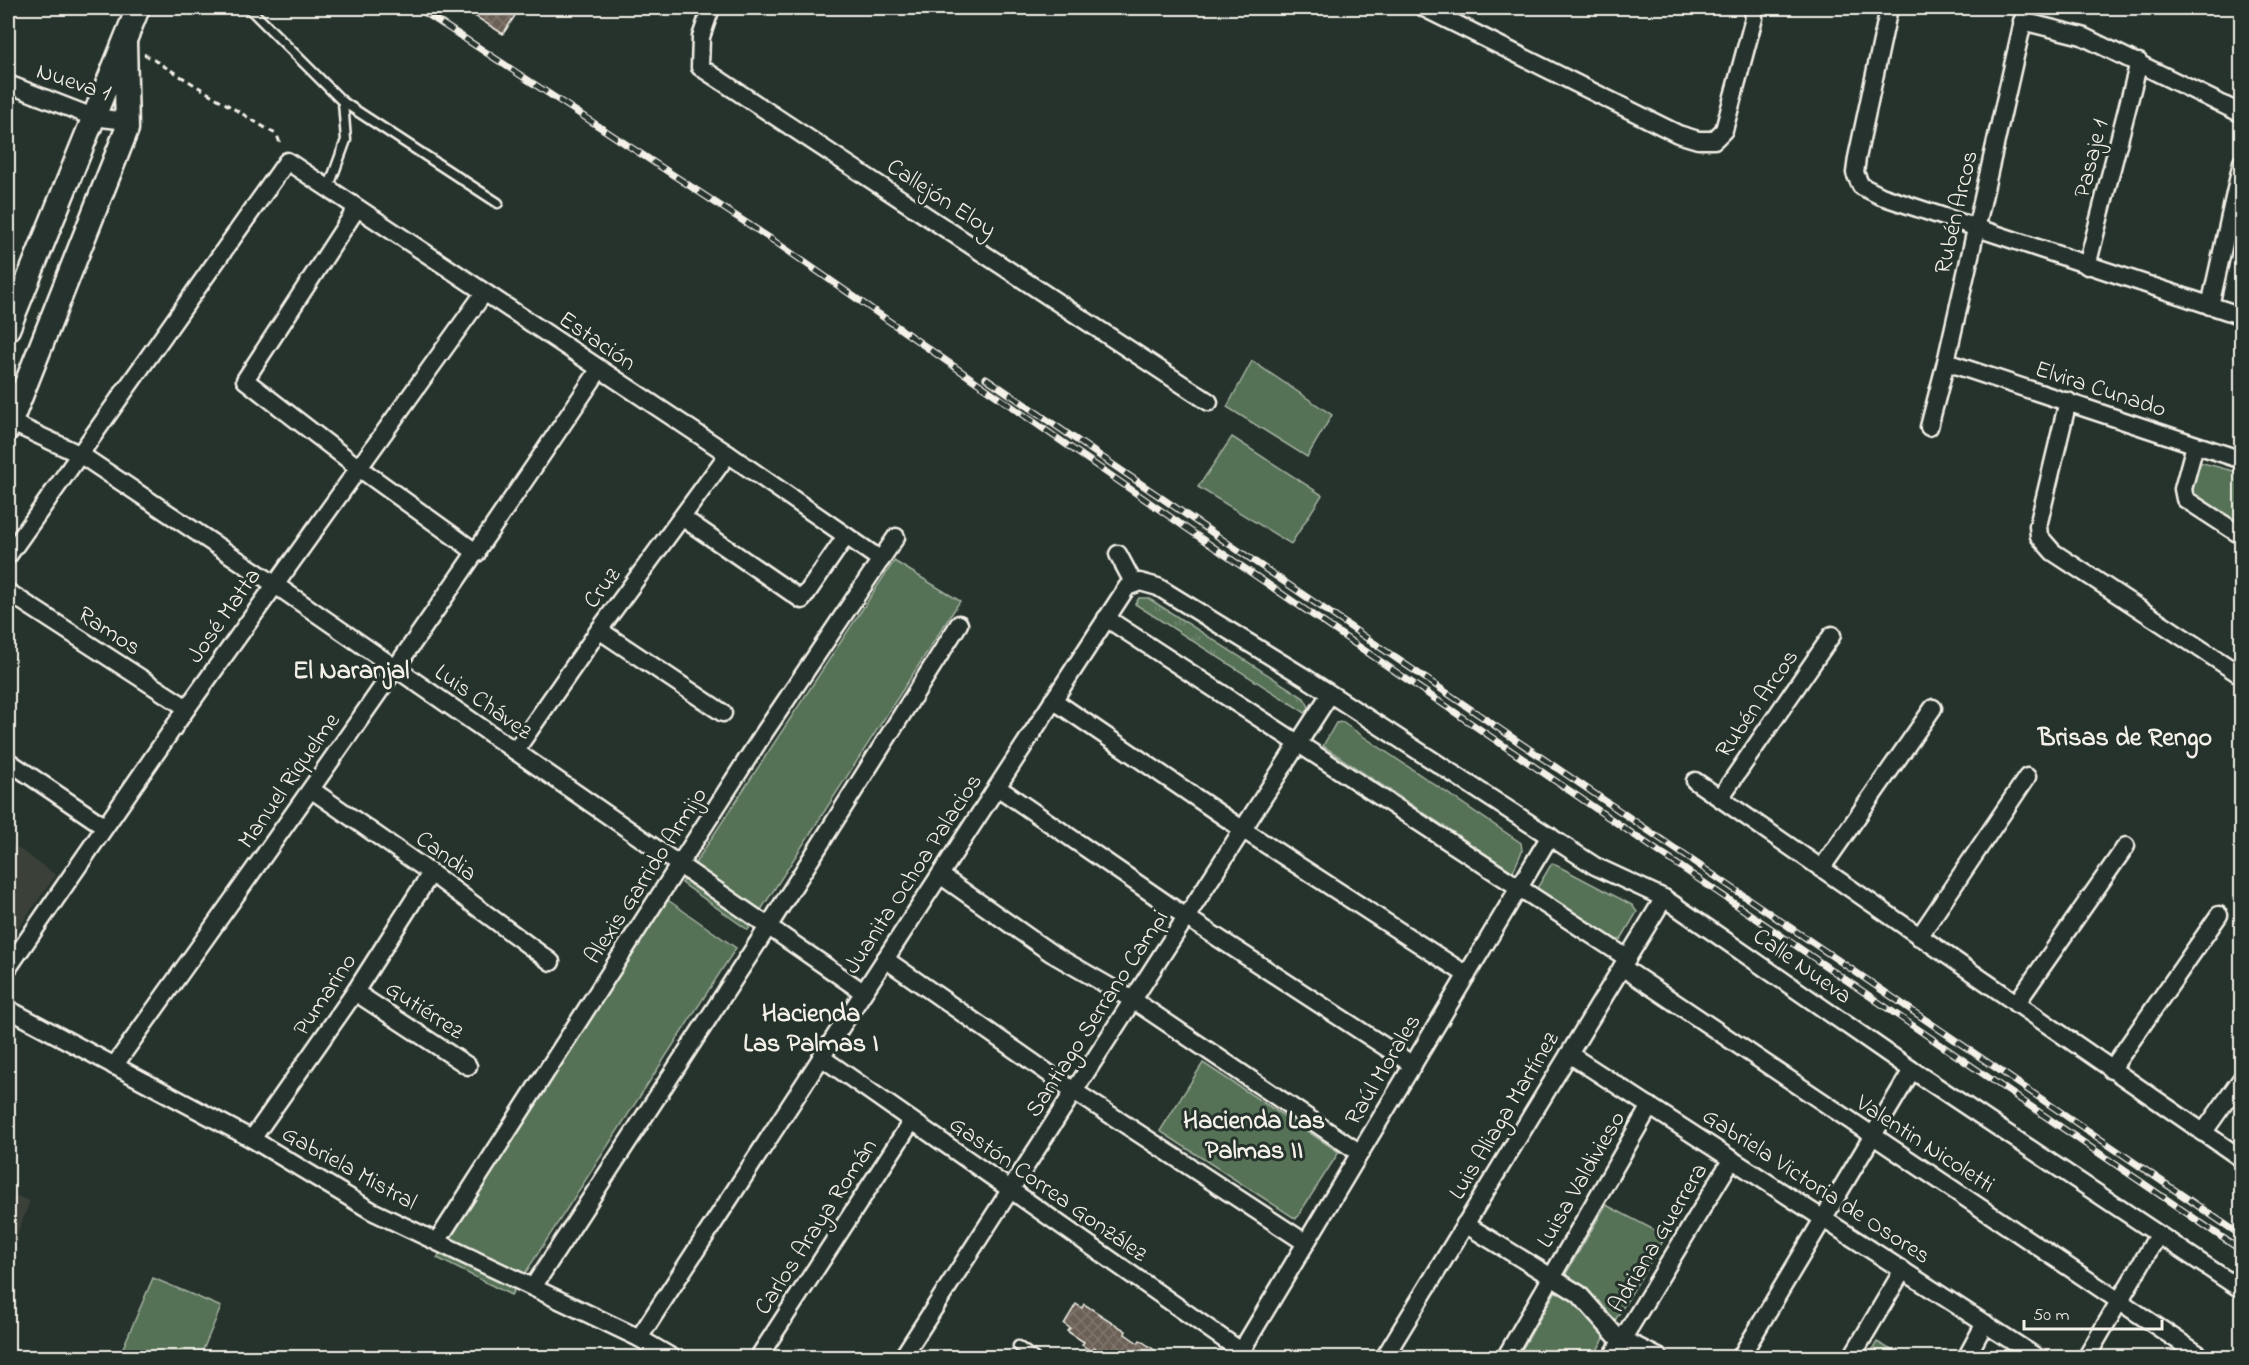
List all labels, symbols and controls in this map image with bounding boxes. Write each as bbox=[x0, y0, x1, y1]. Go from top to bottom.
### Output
street label: Nueva 1 bbox=[31, 55, 115, 112]
street label: Pasaje 1 bbox=[2066, 115, 2119, 202]
street label: Rubén Arcos bbox=[1926, 147, 1989, 278]
street label: Callejón Eloy bbox=[878, 151, 1002, 249]
street label: Estación bbox=[551, 303, 642, 381]
street label: Elvira Cunado bbox=[2030, 353, 2170, 428]
street label: Cruz bbox=[576, 560, 631, 617]
street label: José Matta bbox=[179, 561, 271, 671]
street label: Ramos bbox=[70, 598, 147, 666]
street label: Rubén Arcos bbox=[1708, 643, 1808, 766]
district label: El Naranjal bbox=[293, 653, 409, 691]
street label: Luis Chávez bbox=[426, 656, 539, 750]
street label: Manuel Riquelme bbox=[230, 706, 350, 857]
district label: Brisas de Rengo bbox=[2037, 720, 2212, 759]
street label: Juanita Ochoa Palacios bbox=[836, 767, 992, 982]
street label: Alexis Garrido Armijo bbox=[577, 781, 717, 972]
street label: Candia bbox=[407, 823, 484, 891]
street label: Santiago Serrano Campi bbox=[1018, 904, 1178, 1125]
street label: Calle Nueva bbox=[1745, 920, 1858, 1014]
street label: Pumarino bbox=[285, 947, 367, 1044]
street label: Gutiérrez bbox=[377, 973, 471, 1050]
district label: Hacienda Las Palmas I bbox=[743, 996, 879, 1064]
street label: Raúl Morales bbox=[1337, 1008, 1431, 1133]
street label: Luis Aliaga Martínez bbox=[1441, 1025, 1570, 1207]
street label: Valentin Nicoletti bbox=[1847, 1087, 2001, 1203]
street label: Gabriela Victoria de Osores bbox=[1695, 1100, 1937, 1274]
district label: Hacienda Las Palmas II bbox=[1183, 1103, 1325, 1171]
street label: Luisa Valdivieso bbox=[1529, 1105, 1636, 1255]
street label: Gastón Correa González bbox=[941, 1108, 1155, 1272]
street label: Gabriela Mistral bbox=[275, 1118, 423, 1221]
street label: Carlos Araya Román bbox=[747, 1132, 888, 1323]
street label: Adriana Guerrera bbox=[1601, 1157, 1718, 1320]
scale bar bbox=[2024, 1293, 2162, 1331]
text: 50 m bbox=[2033, 1303, 2070, 1329]

